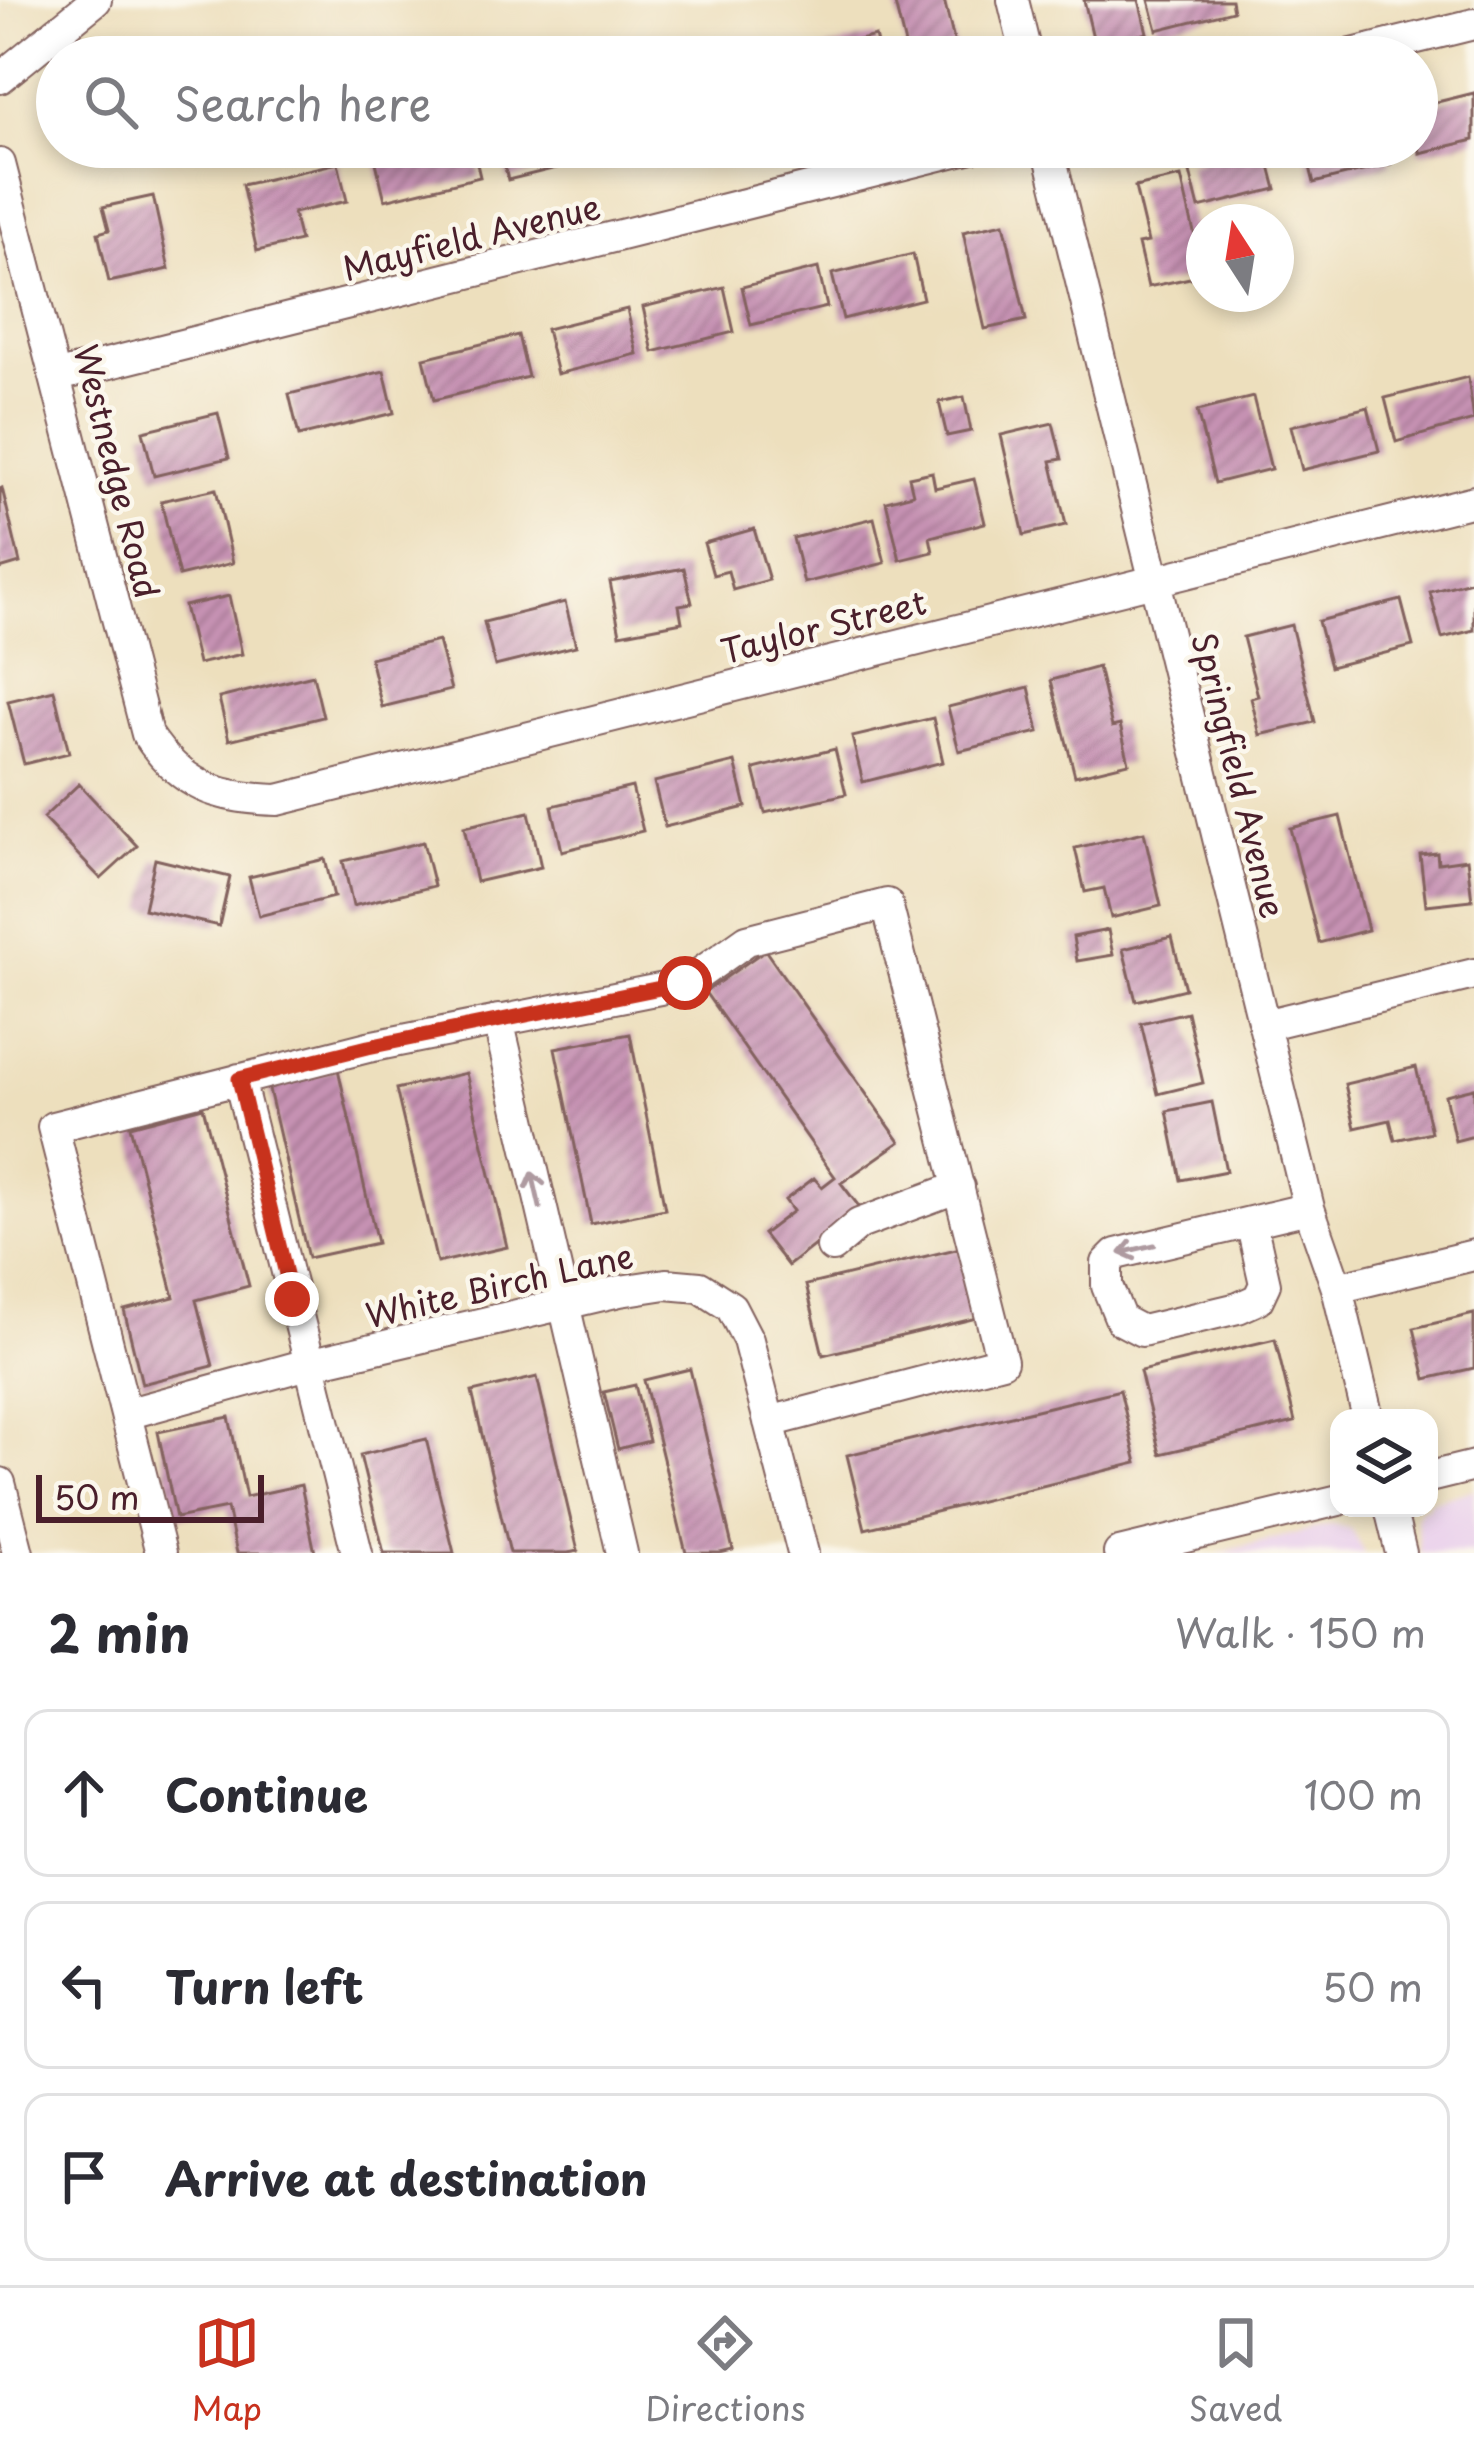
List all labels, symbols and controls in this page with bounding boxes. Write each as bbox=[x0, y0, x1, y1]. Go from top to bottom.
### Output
search box bbox=[36, 36, 1438, 168]
text: Search here bbox=[174, 68, 431, 136]
icon: search bbox=[78, 69, 144, 135]
street label: Mayfield Avenue bbox=[337, 180, 605, 292]
north arrow bbox=[1186, 204, 1294, 312]
street label: Westnedge Road bbox=[62, 339, 174, 603]
street label: Taylor Street bbox=[715, 575, 931, 675]
street label: Springfield Avenue bbox=[1180, 627, 1300, 923]
route start bbox=[658, 956, 712, 1010]
one-way arrow bbox=[524, 1172, 547, 1210]
street label: White Birch Lane bbox=[360, 1229, 638, 1339]
one-way arrow bbox=[1119, 1238, 1157, 1261]
route end bbox=[265, 1272, 319, 1326]
map controls bbox=[1330, 1409, 1438, 1517]
button: layers bbox=[1330, 1409, 1438, 1517]
scale bar bbox=[36, 1469, 264, 1522]
text: 50 m bbox=[54, 1471, 140, 1521]
text: 2 min bbox=[48, 1593, 190, 1670]
text: Walk · 150 m bbox=[1175, 1602, 1426, 1661]
text: Continue bbox=[165, 1759, 368, 1827]
icon: ahead bbox=[51, 1760, 117, 1826]
text: 100 m bbox=[1304, 1764, 1423, 1823]
text: Turn left bbox=[165, 1951, 364, 2019]
icon: left bbox=[51, 1952, 117, 2018]
text: 50 m bbox=[1322, 1956, 1423, 2015]
text: Arrive at destination bbox=[165, 2143, 648, 2211]
icon: arrive bbox=[51, 2144, 117, 2210]
tab: Map bbox=[192, 2310, 262, 2432]
tab: Directions bbox=[645, 2310, 806, 2432]
tab: Saved bbox=[1189, 2310, 1282, 2432]

